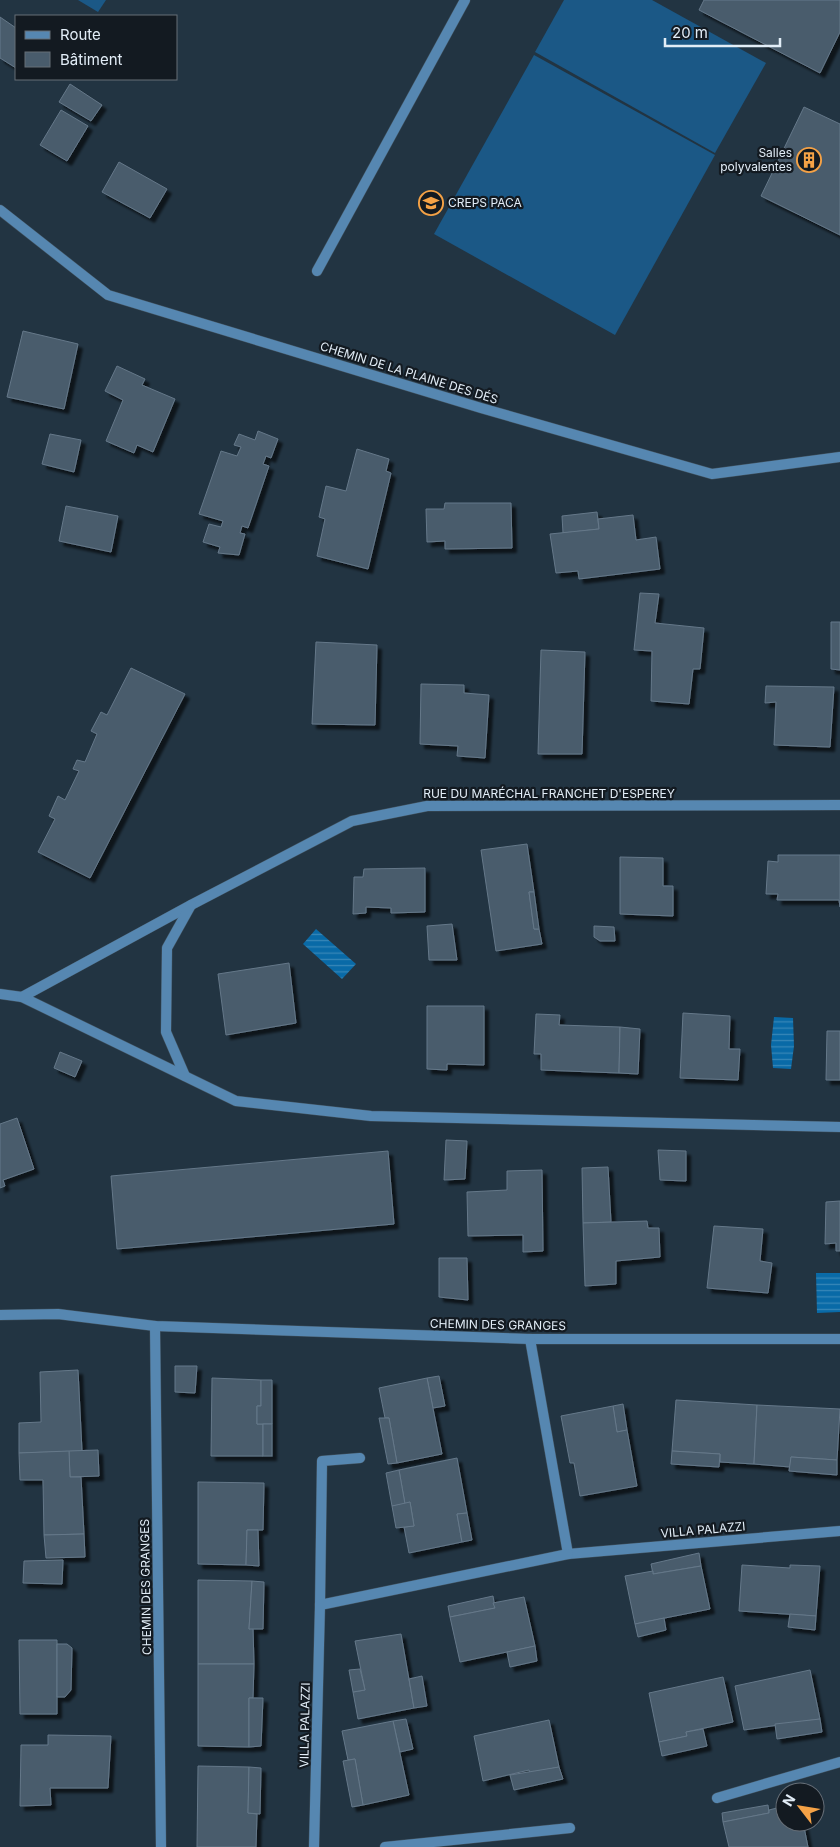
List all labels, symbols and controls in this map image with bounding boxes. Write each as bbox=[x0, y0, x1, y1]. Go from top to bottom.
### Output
legend bbox=[15, 15, 178, 80]
scale bar bbox=[665, 15, 780, 47]
text: 20 m bbox=[672, 23, 708, 42]
text: Route bbox=[60, 25, 101, 44]
text: Bâtiment bbox=[60, 50, 123, 69]
place label: Salles polyvalentes bbox=[720, 145, 792, 174]
building icon: Salles polyvalentes bbox=[796, 147, 822, 173]
school or university icon: CREPS PACA bbox=[418, 190, 444, 216]
place label: CREPS PACA bbox=[448, 195, 522, 210]
street label: CHEMIN DE LA PLAINE DES DÉS bbox=[318, 338, 500, 407]
street label: RUE DU MARÉCHAL FRANCHET D'ESPEREY bbox=[423, 786, 675, 801]
street label: CHEMIN DES GRANGES bbox=[430, 1316, 567, 1333]
street label: CHEMIN DES GRANGES bbox=[137, 1518, 154, 1655]
street label: VILLA PALAZZI bbox=[660, 1518, 746, 1541]
street label: VILLA PALAZZI bbox=[296, 1682, 313, 1768]
north arrow bbox=[775, 1782, 825, 1832]
text: N bbox=[778, 1791, 798, 1809]

